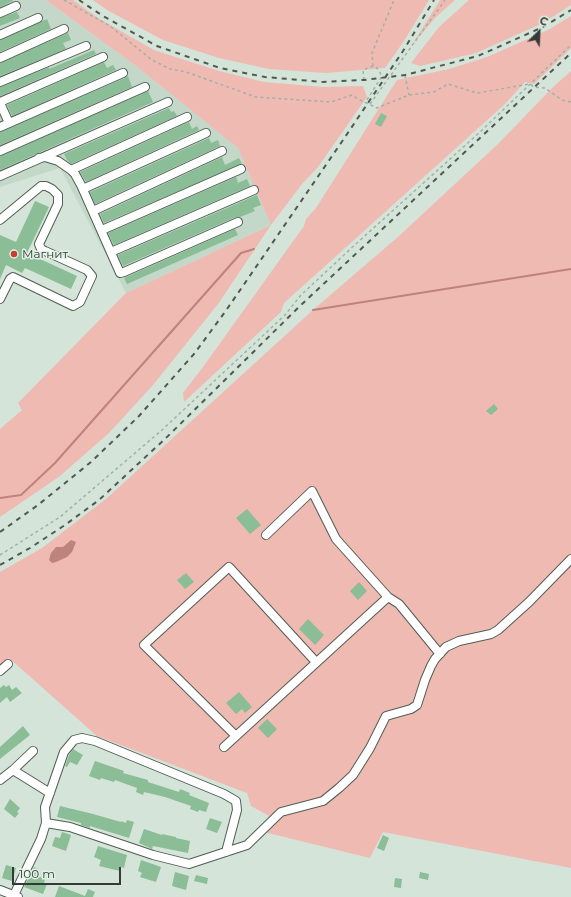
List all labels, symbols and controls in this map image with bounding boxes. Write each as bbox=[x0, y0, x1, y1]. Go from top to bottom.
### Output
north arrow bbox=[519, 12, 559, 52]
text: С bbox=[537, 13, 550, 29]
place label: Магнит bbox=[22, 247, 68, 261]
marker: Магнит bbox=[9, 249, 19, 259]
scale bar bbox=[14, 859, 123, 885]
text: 100 m bbox=[19, 866, 55, 881]

